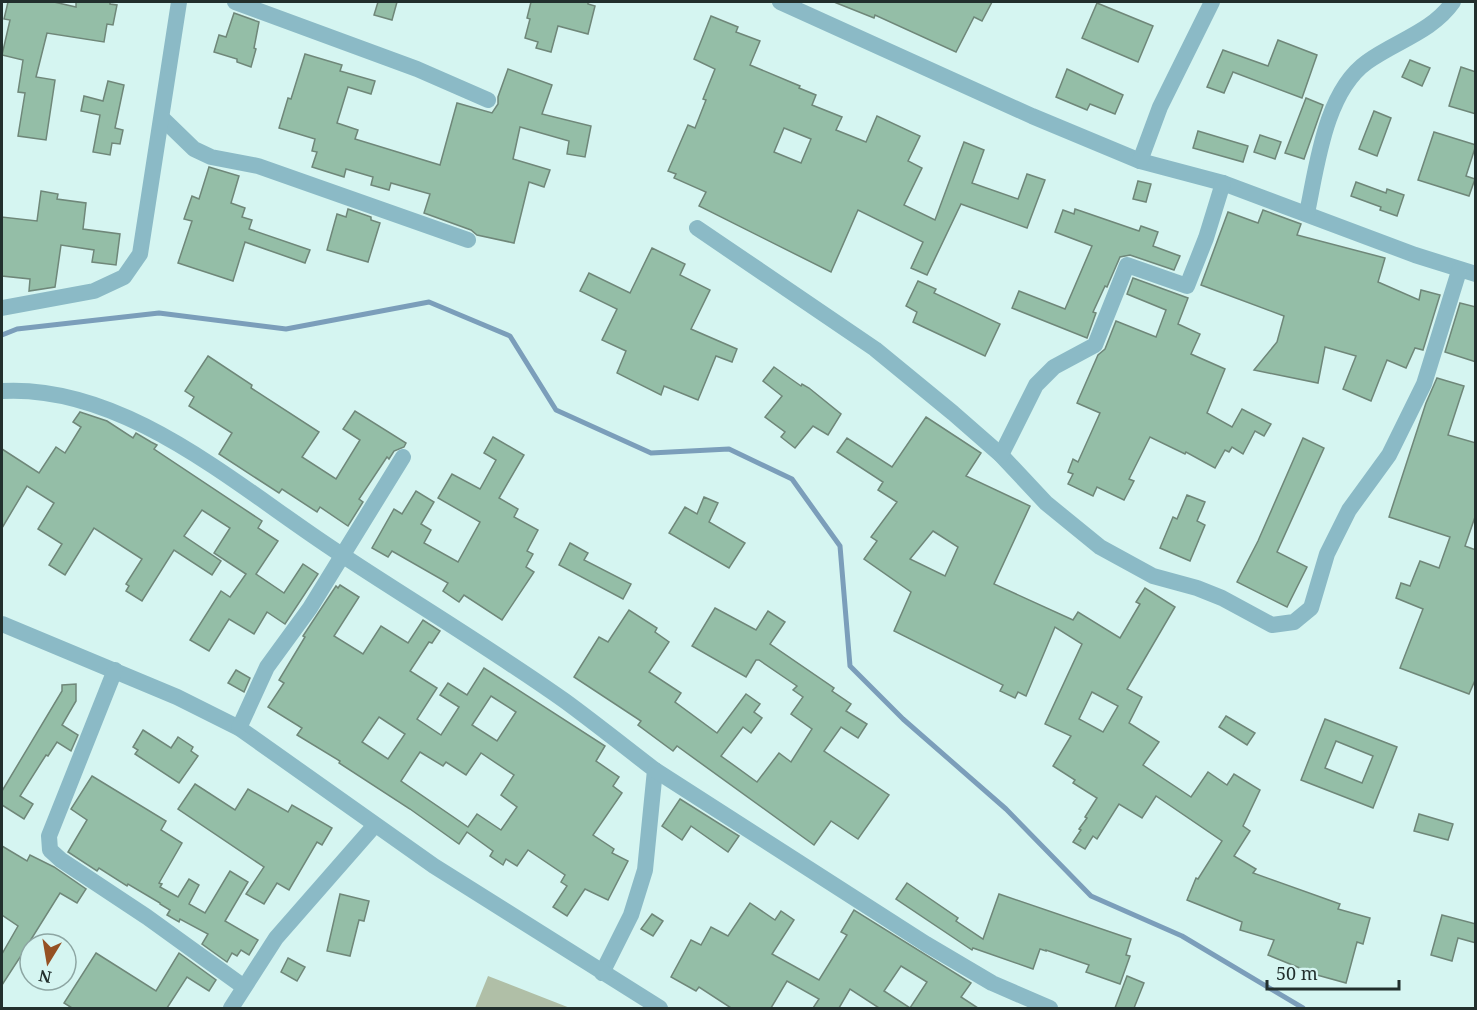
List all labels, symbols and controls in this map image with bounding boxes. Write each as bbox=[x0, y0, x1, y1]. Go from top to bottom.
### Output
north arrow bbox=[18, 932, 78, 992]
scale bar bbox=[1267, 953, 1399, 991]
text: 50 m bbox=[1276, 961, 1318, 985]
text: N bbox=[36, 965, 53, 989]

